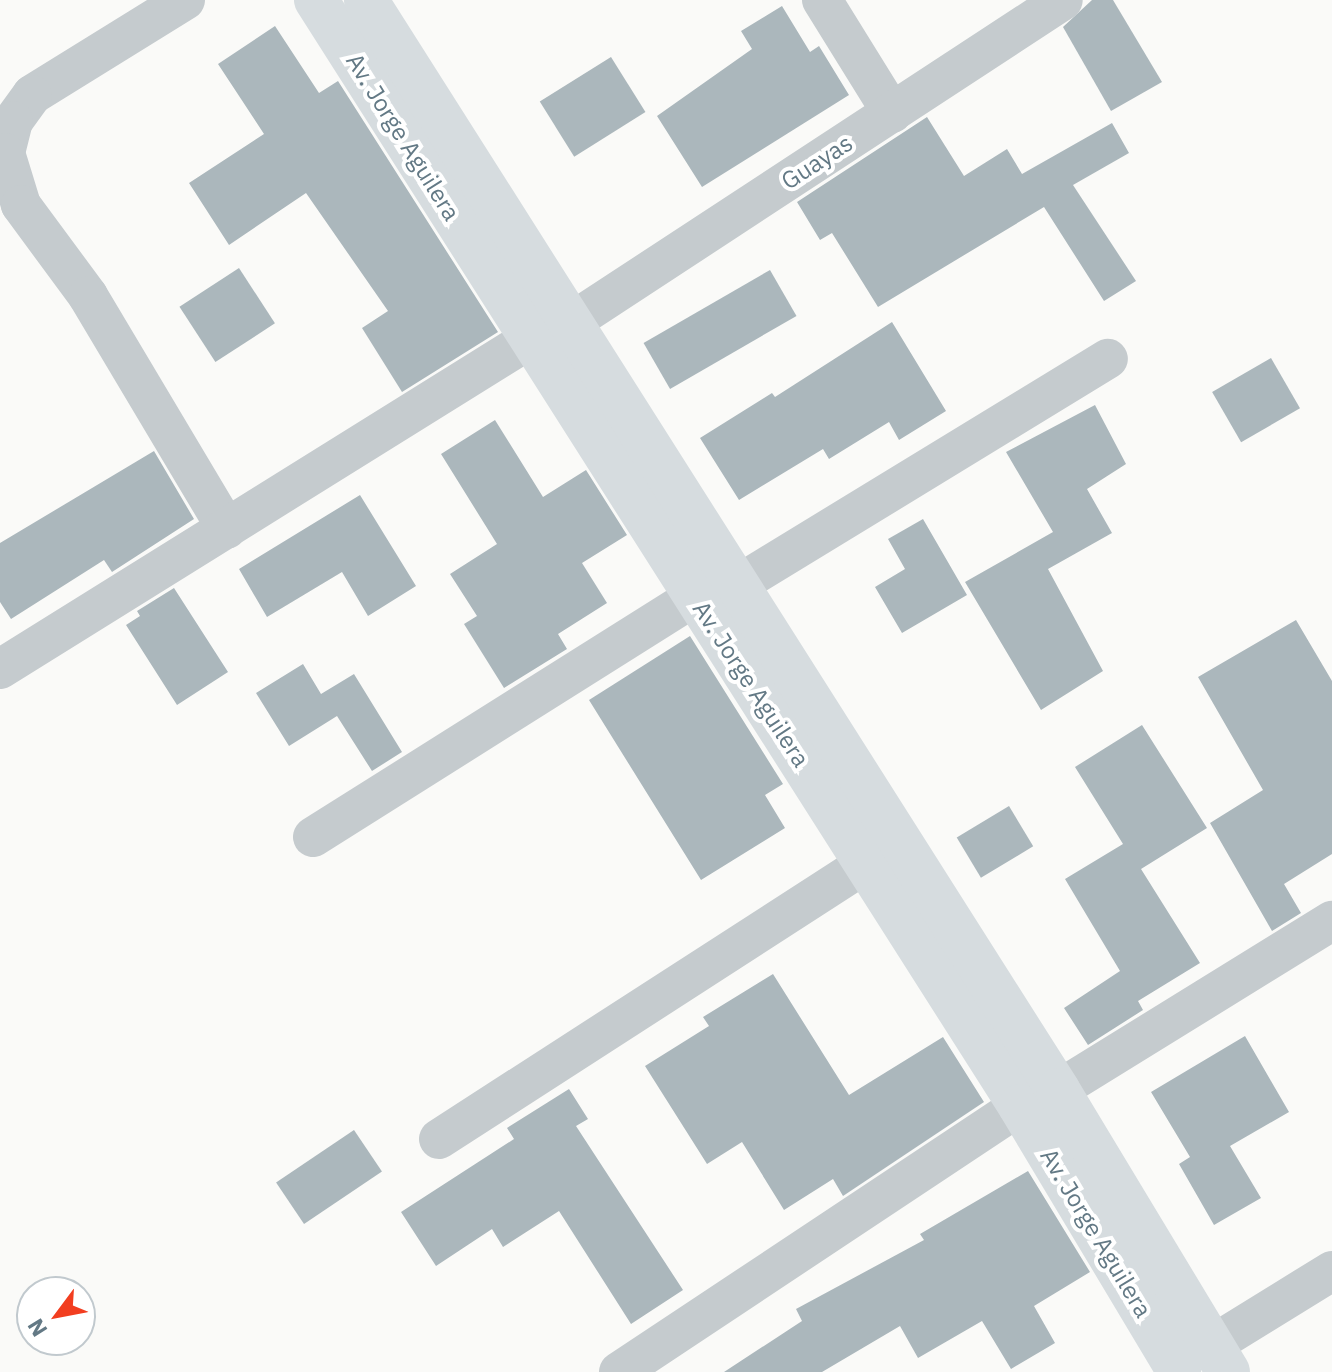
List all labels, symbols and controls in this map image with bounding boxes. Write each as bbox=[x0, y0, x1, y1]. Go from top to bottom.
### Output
street label: Av. Jorge Aguilera bbox=[340, 48, 466, 226]
street label: Guayas bbox=[776, 128, 858, 196]
street label: Av. Jorge Aguilera bbox=[687, 596, 815, 772]
street label: Av. Jorge Aguilera bbox=[1034, 1143, 1158, 1323]
north arrow bbox=[16, 1276, 96, 1356]
text: N bbox=[20, 1313, 53, 1342]

